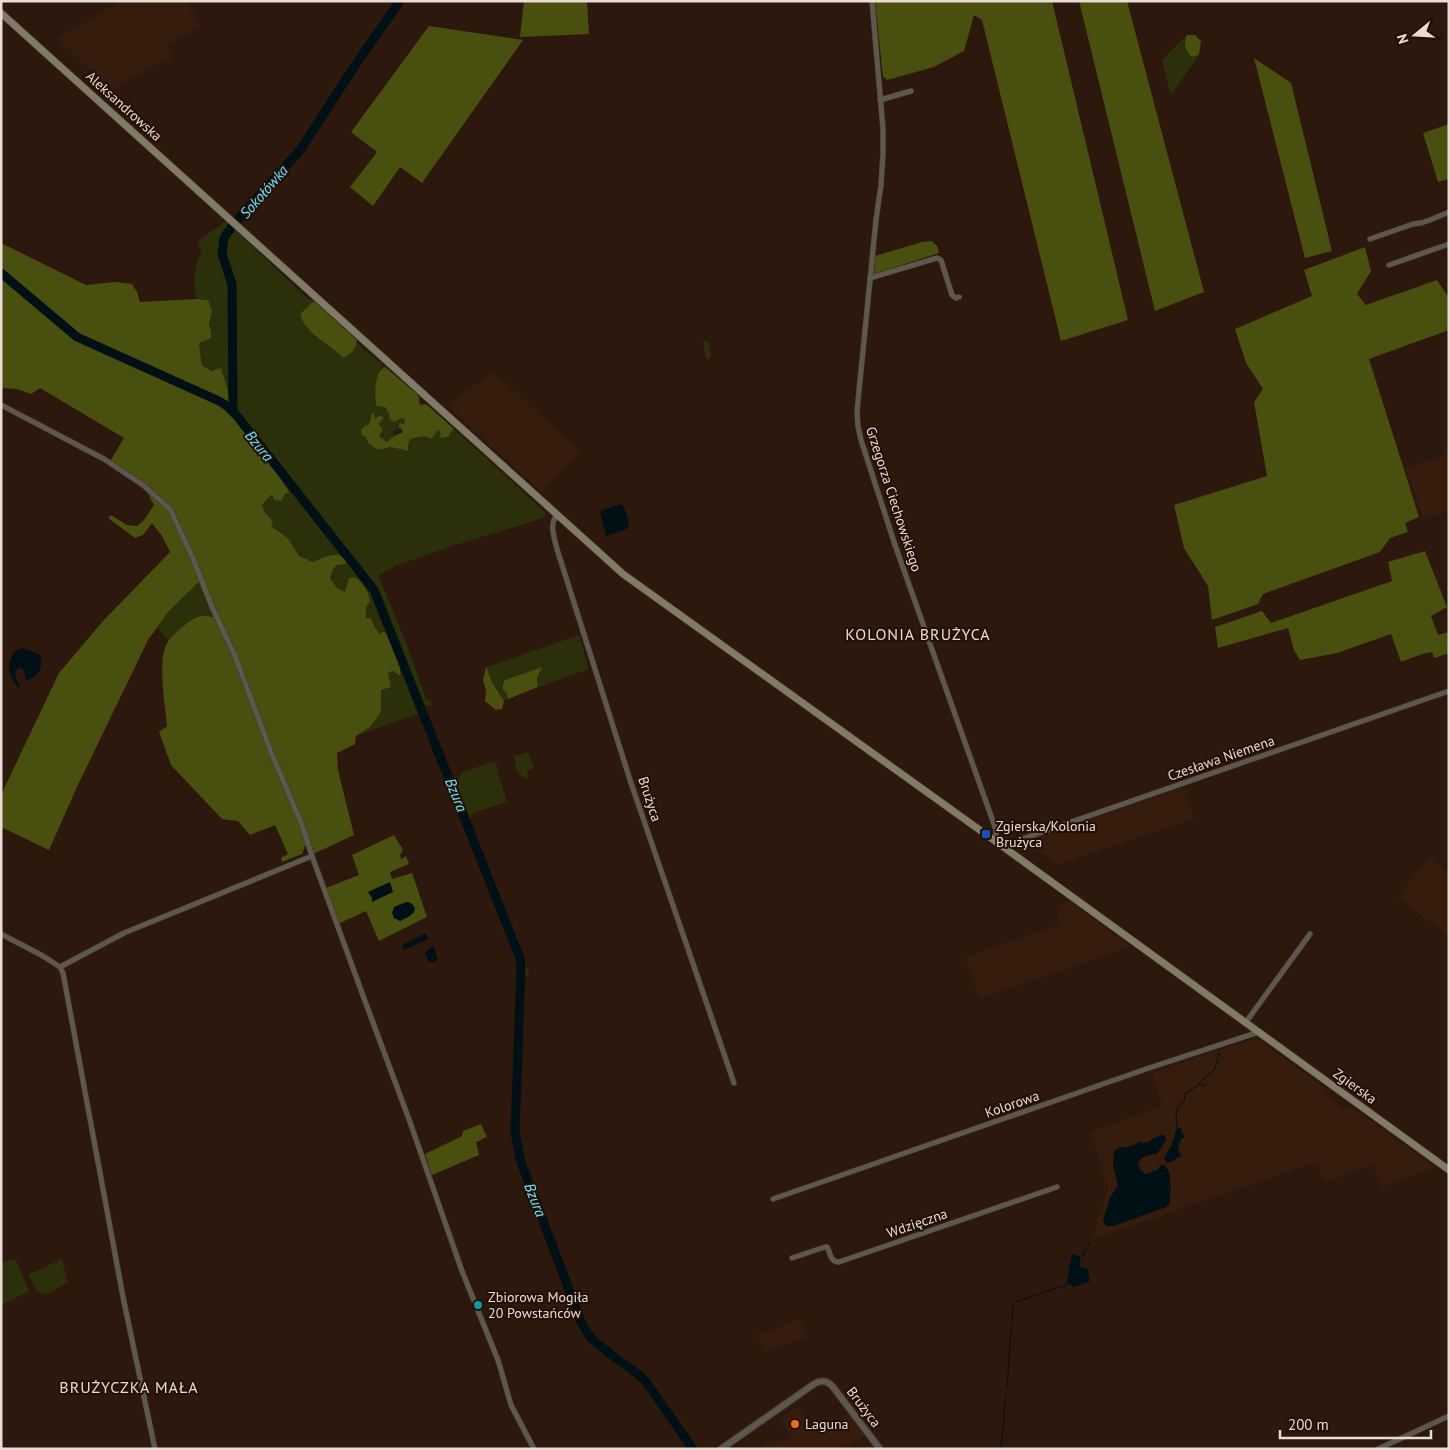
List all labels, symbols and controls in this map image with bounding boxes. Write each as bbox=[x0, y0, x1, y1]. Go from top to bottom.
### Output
north arrow bbox=[1390, 10, 1440, 60]
text: N bbox=[1393, 32, 1413, 46]
street label: Aleksandrowska bbox=[82, 67, 166, 145]
water label: Sokołówka bbox=[235, 161, 292, 222]
street label: Grzegorza Ciechowskiego bbox=[862, 424, 926, 574]
water label: Bzura bbox=[241, 426, 278, 466]
district label: KOLONIA BRUŻYCA bbox=[845, 624, 991, 644]
street label: Czesława Niemena bbox=[1165, 731, 1277, 785]
street label: Brużyca bbox=[634, 774, 666, 824]
water label: Bzura bbox=[441, 775, 472, 815]
place label: Zgierska/Kolonia Brużyca bbox=[996, 817, 1096, 851]
marker: Zgierska/Kolonia Brużyca bbox=[980, 828, 992, 840]
street label: Zgierska bbox=[1330, 1064, 1380, 1108]
street label: Kolorowa bbox=[982, 1086, 1042, 1122]
water label: Bzura bbox=[520, 1180, 551, 1220]
street label: Wdzięczna bbox=[884, 1204, 950, 1242]
place label: Zbiorowa Mogiła 20 Powstańców bbox=[488, 1288, 588, 1322]
marker: Zbiorowa Mogiła 20 Powstańców bbox=[472, 1299, 484, 1311]
district label: BRUŻYCZKA MAŁA bbox=[59, 1377, 199, 1397]
street label: Brużyca bbox=[843, 1383, 885, 1431]
scale bar bbox=[1280, 1408, 1431, 1440]
place label: Laguna bbox=[805, 1415, 849, 1433]
text: 200 m bbox=[1288, 1415, 1329, 1434]
marker: Laguna bbox=[789, 1418, 801, 1430]

